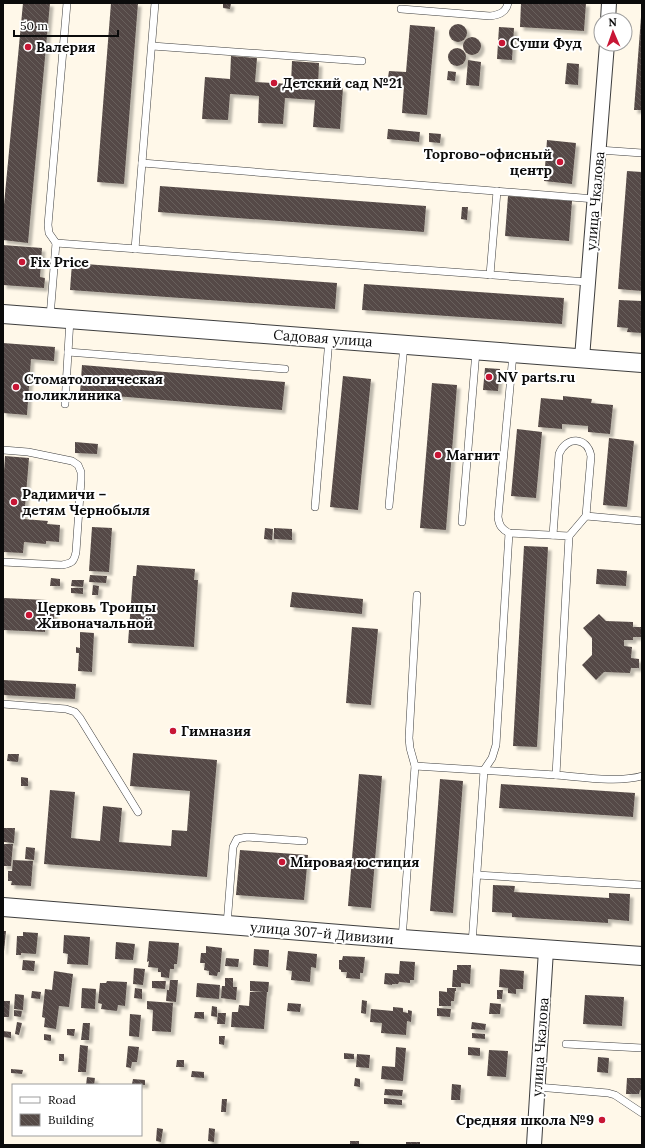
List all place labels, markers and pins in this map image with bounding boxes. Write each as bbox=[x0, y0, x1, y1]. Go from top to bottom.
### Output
place label: Суши Фуд bbox=[510, 34, 582, 52]
place label: Валерия bbox=[36, 38, 95, 56]
marker: Суши Фуд bbox=[497, 38, 507, 48]
marker: Валерия bbox=[23, 42, 33, 52]
place label: Детский сад №21 bbox=[282, 74, 403, 92]
marker: Детский сад №21 bbox=[269, 78, 279, 88]
place label: Торгово-офисный центр bbox=[424, 145, 552, 179]
marker: Торгово-офисный центр bbox=[555, 157, 565, 167]
place label: Fix Price bbox=[30, 253, 89, 271]
marker: Fix Price bbox=[17, 257, 27, 267]
place label: NV parts.ru bbox=[497, 368, 575, 386]
place label: Стоматологическая поликлиника bbox=[24, 370, 163, 404]
marker: NV parts.ru bbox=[484, 372, 494, 382]
marker: Стоматологическая поликлиника bbox=[11, 382, 21, 392]
place label: Магнит bbox=[446, 446, 500, 464]
marker: Магнит bbox=[433, 450, 443, 460]
place label: Радимичи – детям Чернобыля bbox=[22, 485, 150, 519]
marker: Радимичи – детям Чернобыля bbox=[9, 497, 19, 507]
place label: Церковь Троицы Живоначальной bbox=[37, 598, 156, 632]
marker: Церковь Троицы Живоначальной bbox=[24, 610, 34, 620]
place label: Гимназия bbox=[181, 722, 251, 740]
marker: Гимназия bbox=[168, 726, 178, 736]
place label: Мировая юстиция bbox=[290, 853, 420, 871]
marker: Мировая юстиция bbox=[277, 857, 287, 867]
place label: Средняя школа №9 bbox=[456, 1111, 594, 1129]
marker: Средняя школа №9 bbox=[597, 1115, 607, 1125]

